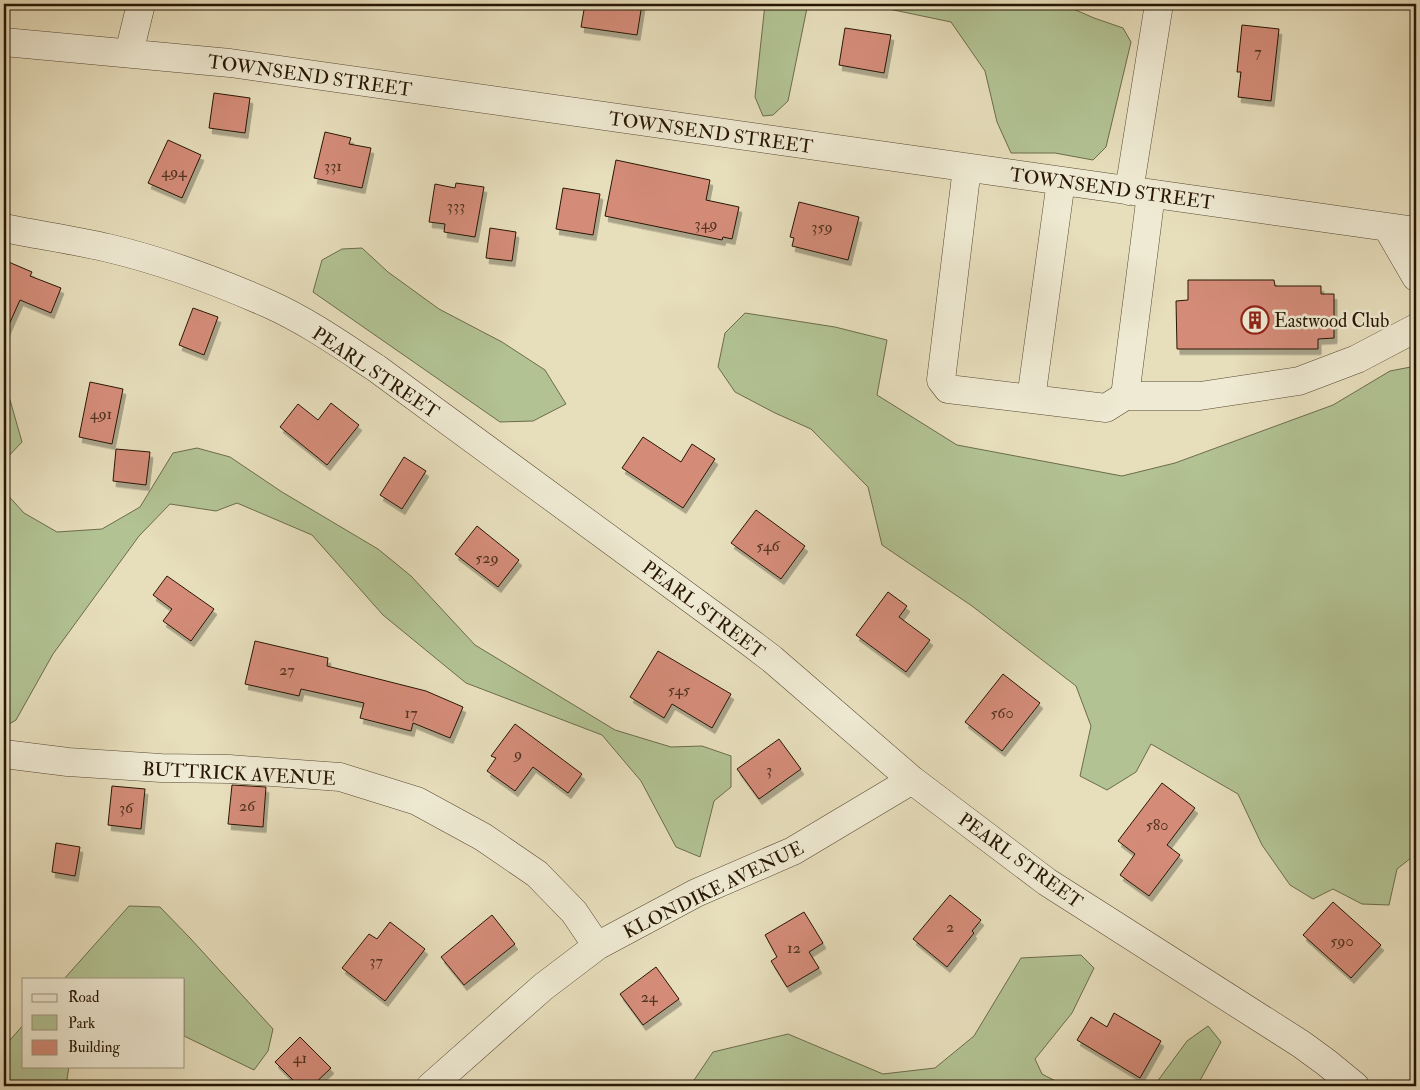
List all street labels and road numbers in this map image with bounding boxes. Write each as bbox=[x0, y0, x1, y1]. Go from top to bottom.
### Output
street label: TOWNSEND STREET bbox=[206, 50, 413, 102]
street label: TOWNSEND STREET bbox=[607, 107, 814, 159]
street label: TOWNSEND STREET bbox=[1008, 163, 1215, 215]
street label: PEARL STREET bbox=[307, 322, 443, 424]
street label: PEARL STREET bbox=[637, 556, 770, 664]
street label: BUTTRICK AVENUE bbox=[142, 757, 337, 791]
street label: PEARL STREET bbox=[953, 808, 1087, 914]
street label: KLONDIKE AVENUE bbox=[619, 836, 808, 944]

